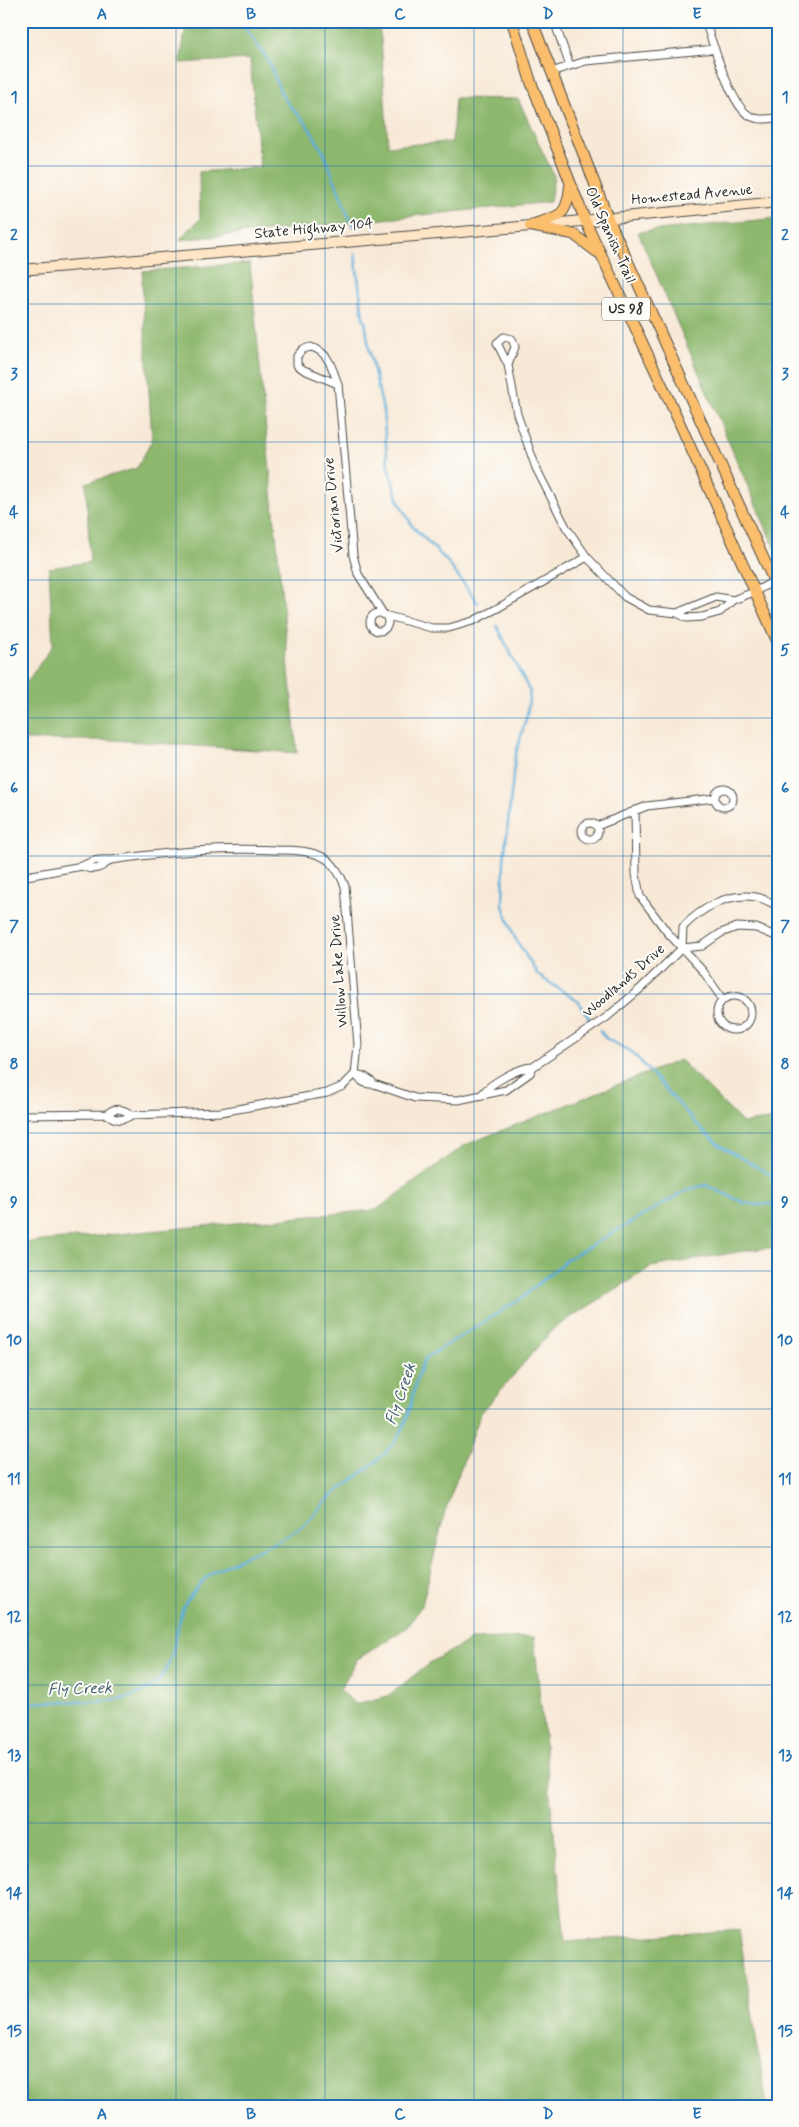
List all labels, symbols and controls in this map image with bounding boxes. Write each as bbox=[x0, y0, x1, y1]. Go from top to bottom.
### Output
text: A bbox=[97, 4, 107, 25]
text: B bbox=[246, 4, 256, 25]
text: C bbox=[394, 4, 406, 25]
text: D bbox=[542, 4, 554, 25]
text: E bbox=[692, 4, 702, 25]
text: 1 bbox=[10, 87, 18, 108]
text: 1 bbox=[781, 87, 789, 108]
street label: Homestead Avenue bbox=[630, 180, 754, 210]
street label: Old Spanish Trail bbox=[580, 184, 640, 286]
street label: State Highway 104 bbox=[254, 214, 375, 245]
text: 2 bbox=[10, 225, 18, 246]
text: 2 bbox=[781, 225, 789, 246]
road number: US 98 bbox=[602, 298, 650, 320]
text: 3 bbox=[10, 364, 18, 385]
text: 3 bbox=[781, 364, 789, 385]
street label: Victorian Drive bbox=[319, 456, 349, 554]
text: 4 bbox=[9, 502, 19, 523]
text: 4 bbox=[780, 502, 790, 523]
text: 5 bbox=[9, 640, 19, 661]
text: 5 bbox=[780, 640, 790, 661]
text: 6 bbox=[10, 778, 18, 799]
text: 6 bbox=[781, 778, 789, 799]
street label: Willow Lake Drive bbox=[325, 914, 353, 1028]
text: 7 bbox=[9, 916, 19, 937]
text: 7 bbox=[780, 916, 790, 937]
street label: Woodlands Drive bbox=[578, 939, 670, 1022]
text: 8 bbox=[9, 1054, 19, 1075]
text: 8 bbox=[780, 1054, 790, 1075]
text: 9 bbox=[10, 1192, 18, 1213]
text: 9 bbox=[781, 1192, 789, 1213]
text: 10 bbox=[6, 1330, 22, 1351]
text: 10 bbox=[777, 1330, 793, 1351]
water label: Fly Creek bbox=[381, 1360, 421, 1428]
text: 11 bbox=[7, 1469, 21, 1490]
text: 11 bbox=[778, 1469, 792, 1490]
text: 12 bbox=[6, 1607, 22, 1628]
text: 12 bbox=[777, 1607, 793, 1628]
water label: Fly Creek bbox=[48, 1677, 112, 1701]
text: 13 bbox=[7, 1745, 21, 1766]
text: 13 bbox=[778, 1745, 792, 1766]
text: 14 bbox=[6, 1883, 23, 1904]
text: 14 bbox=[777, 1883, 794, 1904]
text: 15 bbox=[6, 2021, 22, 2042]
text: 15 bbox=[777, 2021, 793, 2042]
text: A bbox=[97, 2104, 107, 2125]
text: B bbox=[246, 2104, 256, 2125]
text: C bbox=[394, 2104, 406, 2125]
text: D bbox=[542, 2104, 554, 2125]
text: E bbox=[692, 2104, 702, 2125]

